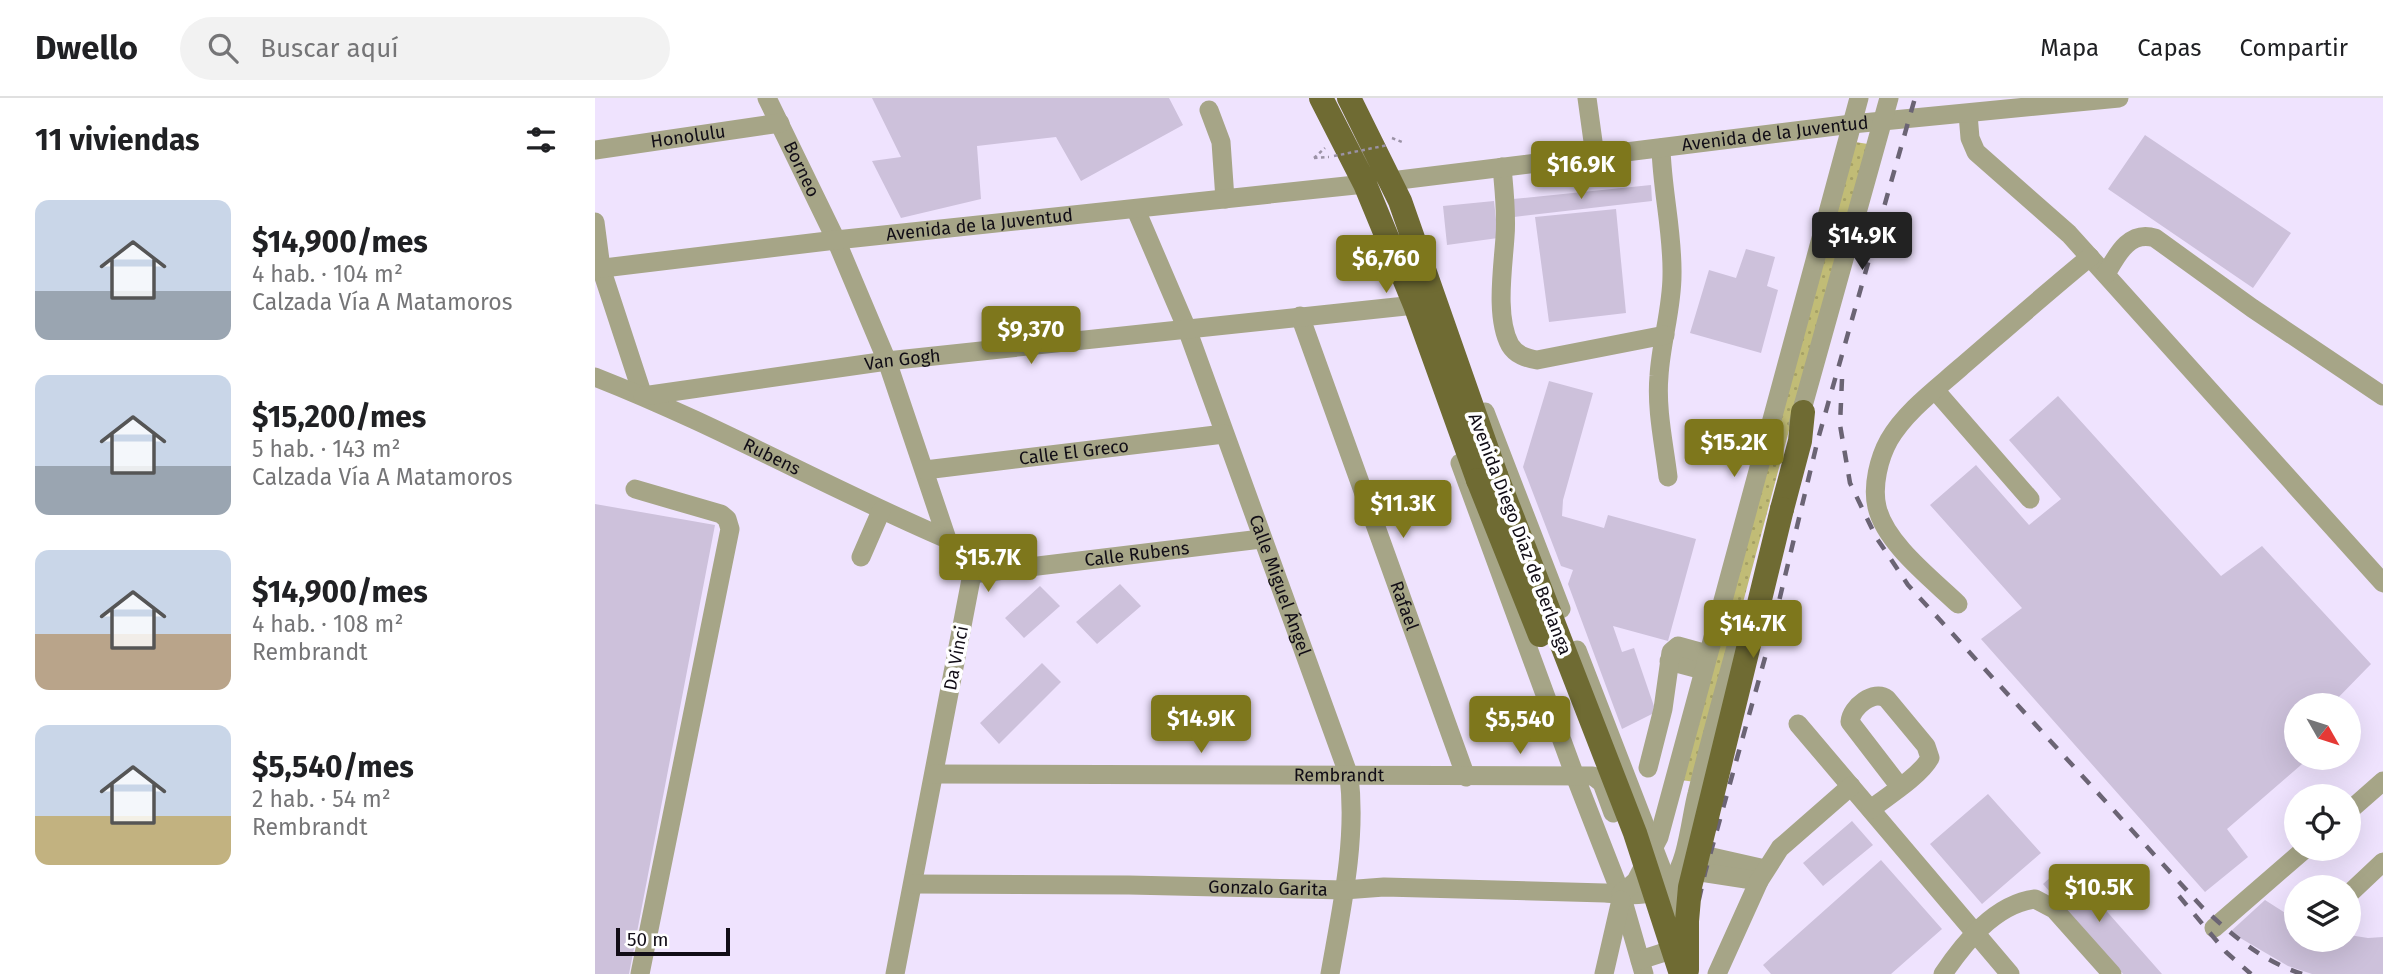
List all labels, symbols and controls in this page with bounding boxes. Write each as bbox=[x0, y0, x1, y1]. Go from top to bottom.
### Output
search box bbox=[180, 17, 670, 80]
text: Dwello bbox=[35, 28, 138, 68]
icon: search bbox=[204, 29, 242, 67]
text: Buscar aquí bbox=[260, 33, 399, 64]
text: Mapa bbox=[2040, 34, 2099, 62]
text: Capas bbox=[2137, 34, 2201, 62]
text: Compartir bbox=[2239, 34, 2348, 62]
street label: Avenida de la Juventud bbox=[1680, 111, 1869, 156]
street label: Honolulu bbox=[649, 120, 727, 153]
icon: filters bbox=[522, 121, 560, 159]
text: 11 viviendas bbox=[35, 122, 200, 158]
street label: Borneo bbox=[779, 138, 824, 201]
pin: $16.9K bbox=[1524, 141, 1638, 201]
text: $16.9K bbox=[1547, 150, 1615, 178]
street label: Avenida de la Juventud bbox=[885, 204, 1074, 246]
pin: $14.9K bbox=[1805, 212, 1919, 272]
text: $14.9K bbox=[1828, 221, 1896, 249]
text: $14,900/mes bbox=[252, 224, 428, 260]
icon: home bbox=[91, 228, 175, 312]
pin: $6,760 bbox=[1329, 236, 1443, 295]
text: $6,760 bbox=[1352, 244, 1420, 272]
text: 4 hab. · 104 m² bbox=[252, 260, 403, 288]
text: Calzada Vía A Matamoros bbox=[252, 288, 512, 316]
pin: $9,370 bbox=[974, 306, 1088, 366]
text: $9,370 bbox=[998, 315, 1064, 343]
street label: Van Gogh bbox=[863, 344, 941, 375]
text: $15,200/mes bbox=[252, 399, 426, 435]
icon: home bbox=[91, 403, 175, 487]
street label: Avenida Diego Díaz de Berlanga bbox=[1464, 410, 1576, 658]
pin: $15.2K bbox=[1677, 420, 1791, 479]
text: $15.2K bbox=[1701, 428, 1767, 456]
street label: Rubens bbox=[740, 434, 804, 480]
text: 5 hab. · 143 m² bbox=[252, 435, 400, 463]
street label: Calle El Greco bbox=[1018, 435, 1130, 470]
text: Calzada Vía A Matamoros bbox=[252, 463, 512, 491]
pin: $11.3K bbox=[1346, 480, 1460, 540]
text: $11.3K bbox=[1370, 489, 1436, 517]
street label: Calle Miguel Ángel bbox=[1244, 512, 1315, 659]
pin: $15.7K bbox=[931, 534, 1045, 594]
street label: Calle Rubens bbox=[1083, 537, 1190, 571]
text: $15.7K bbox=[955, 543, 1021, 571]
text: $14,900/mes bbox=[252, 574, 428, 610]
icon: home bbox=[91, 578, 175, 662]
street label: Rafael bbox=[1385, 578, 1423, 634]
pin: $14.7K bbox=[1696, 601, 1810, 660]
text: $14.7K bbox=[1720, 609, 1786, 637]
text: 4 hab. · 108 m² bbox=[252, 610, 403, 638]
street label: Da Vinci bbox=[939, 624, 973, 692]
text: Rembrandt bbox=[252, 638, 368, 666]
north arrow bbox=[2284, 693, 2361, 770]
map controls bbox=[2284, 693, 2361, 952]
pin: $14.9K bbox=[1144, 696, 1258, 755]
pin: $5,540 bbox=[1463, 696, 1577, 756]
text: $14.9K bbox=[1167, 704, 1235, 732]
text: $5,540 bbox=[1485, 705, 1555, 733]
text: $5,540/mes bbox=[252, 749, 414, 785]
icon: home bbox=[91, 753, 175, 837]
street label: Rembrandt bbox=[1294, 764, 1385, 786]
button: locate bbox=[2284, 784, 2361, 861]
text: 2 hab. · 54 m² bbox=[252, 785, 391, 813]
text: Rembrandt bbox=[252, 813, 368, 841]
pin: $10.5K bbox=[2042, 864, 2156, 924]
text: $10.5K bbox=[2065, 873, 2133, 901]
button: layers bbox=[2284, 875, 2361, 952]
street label: Gonzalo Garita bbox=[1208, 876, 1328, 901]
scale bar bbox=[616, 925, 730, 957]
text: 50 m bbox=[627, 928, 668, 951]

